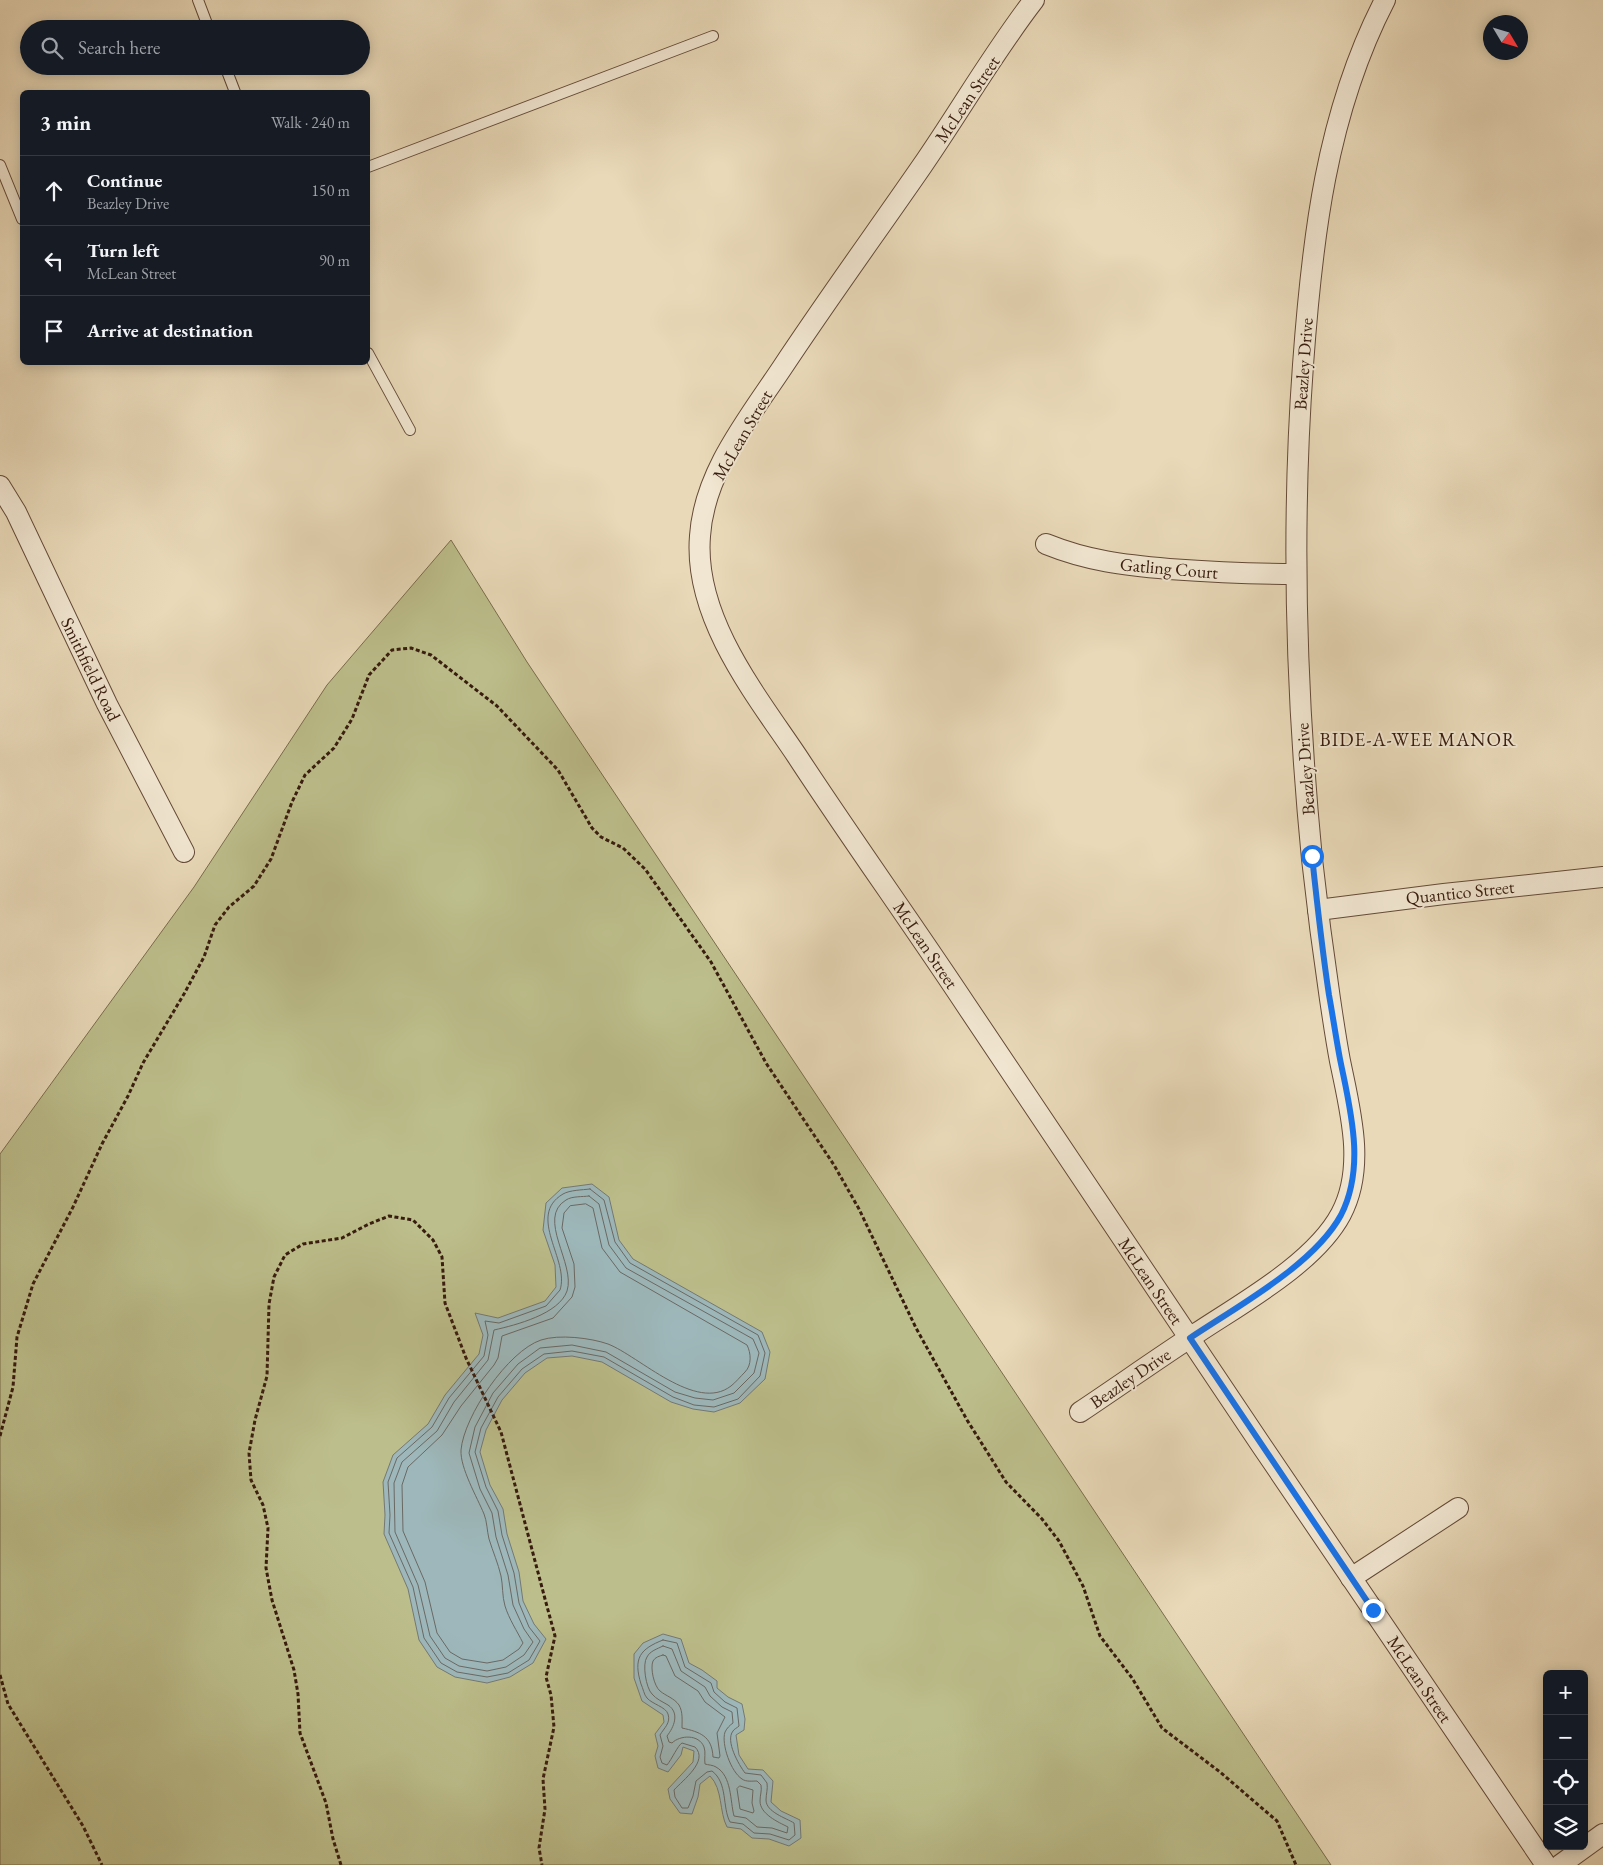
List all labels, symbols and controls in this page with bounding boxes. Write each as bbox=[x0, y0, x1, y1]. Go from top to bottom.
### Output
north arrow bbox=[1483, 15, 1528, 60]
search box bbox=[20, 20, 370, 75]
icon: search bbox=[38, 34, 66, 62]
text: Search here bbox=[78, 35, 160, 60]
street label: McLean Street bbox=[929, 51, 1005, 147]
text: 3 min bbox=[40, 109, 91, 136]
text: Walk · 240 m bbox=[271, 112, 350, 133]
text: Continue bbox=[87, 168, 162, 193]
icon: ahead bbox=[40, 177, 68, 205]
text: 150 m bbox=[311, 180, 350, 201]
text: Beazley Drive bbox=[87, 193, 169, 214]
text: Turn left bbox=[87, 238, 159, 263]
icon: left bbox=[40, 247, 68, 275]
text: 90 m bbox=[319, 250, 350, 271]
text: McLean Street bbox=[87, 263, 176, 284]
icon: arrive bbox=[40, 317, 68, 345]
street label: Beazley Drive bbox=[1288, 317, 1318, 411]
text: Arrive at destination bbox=[87, 318, 253, 343]
street label: McLean Street bbox=[707, 385, 777, 484]
street label: Gatling Court bbox=[1119, 552, 1219, 584]
street label: Smithfield Road bbox=[56, 613, 126, 726]
street label: Beazley Drive bbox=[1290, 722, 1320, 816]
district label: BIDE-A-WEE MANOR bbox=[1320, 727, 1516, 752]
route start bbox=[1301, 845, 1324, 868]
street label: Quantico Street bbox=[1405, 875, 1516, 909]
street label: McLean Street bbox=[888, 897, 964, 993]
street label: McLean Street bbox=[1113, 1233, 1189, 1329]
street label: Beazley Drive bbox=[1085, 1343, 1175, 1413]
route end bbox=[1362, 1599, 1385, 1622]
street label: McLean Street bbox=[1382, 1631, 1458, 1727]
map controls bbox=[1543, 1670, 1588, 1850]
button: + bbox=[1543, 1670, 1588, 1715]
button: − bbox=[1543, 1715, 1588, 1760]
button: locate bbox=[1543, 1760, 1588, 1805]
button: layers bbox=[1543, 1805, 1588, 1850]

